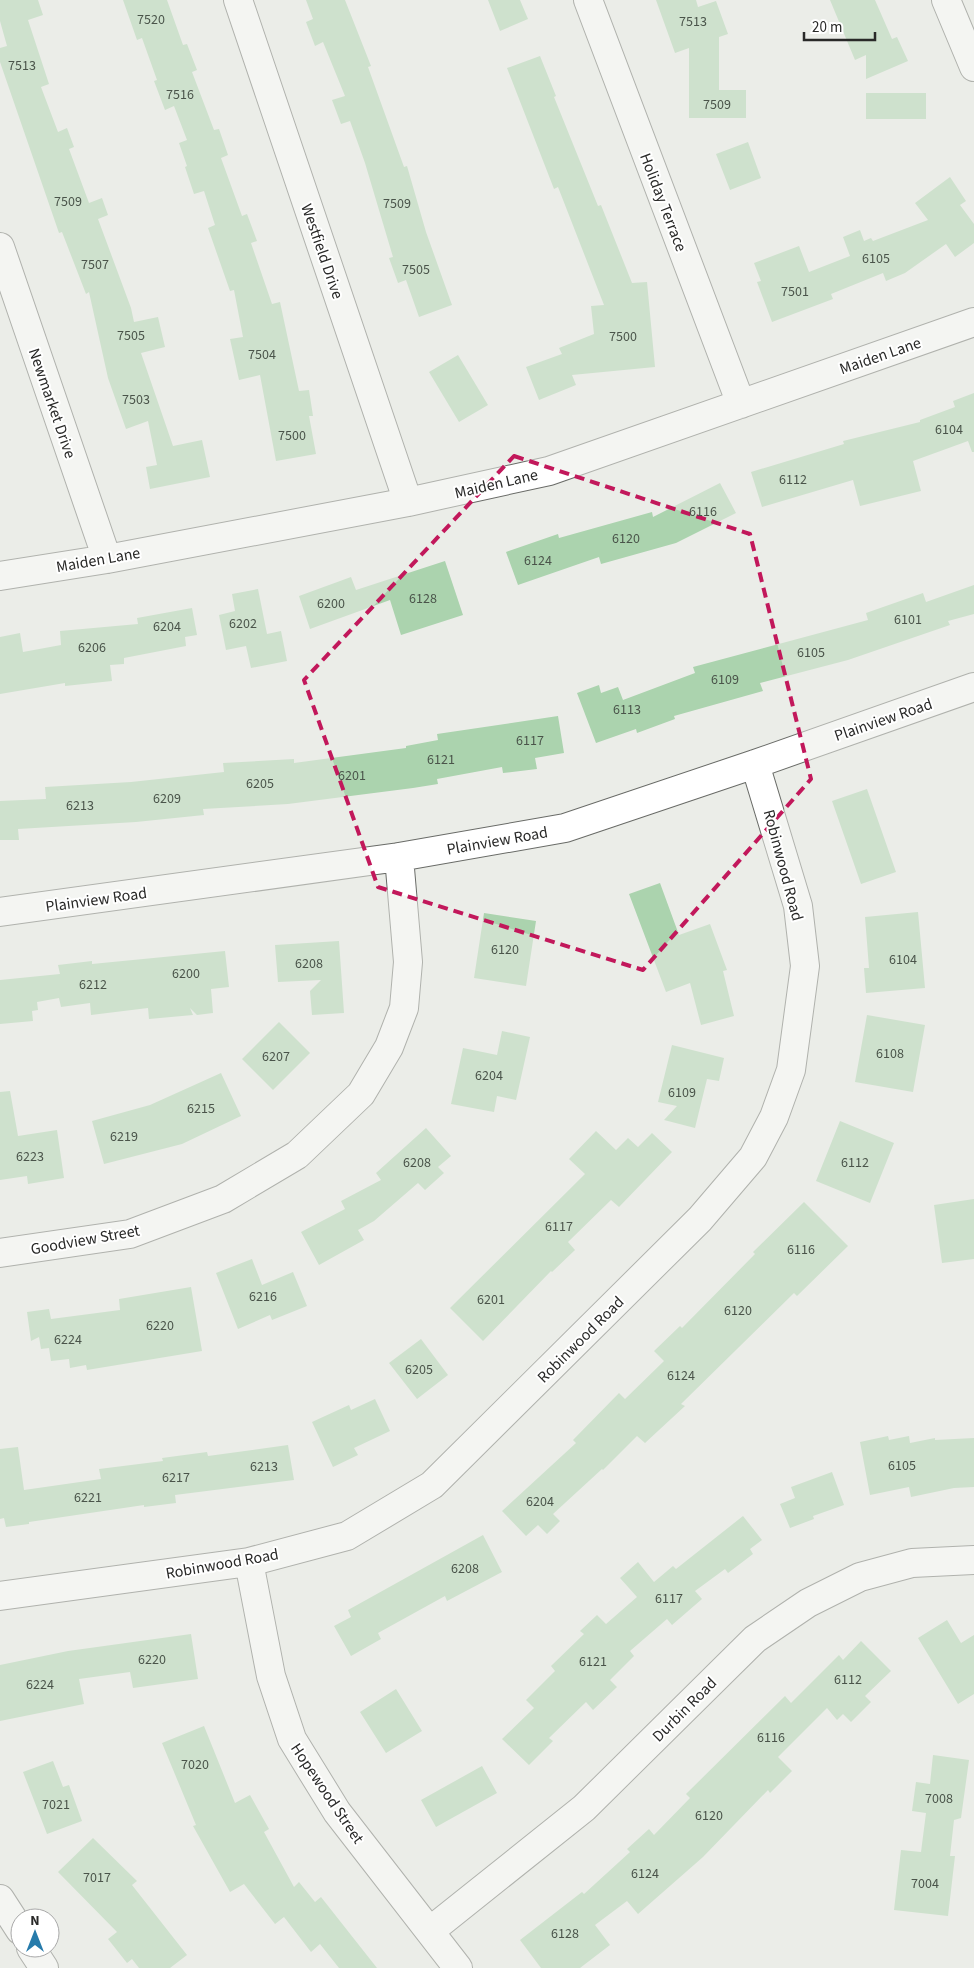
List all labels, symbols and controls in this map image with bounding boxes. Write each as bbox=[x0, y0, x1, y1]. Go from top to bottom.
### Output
house number: 7520 bbox=[137, 10, 165, 30]
scale bar bbox=[804, 10, 875, 42]
house number: 7513 bbox=[679, 12, 707, 32]
text: 20 m bbox=[812, 17, 842, 38]
house number: 7513 bbox=[8, 56, 36, 76]
house number: 7516 bbox=[166, 85, 194, 105]
house number: 7509 bbox=[703, 95, 731, 115]
street label: Holiday Terrace bbox=[634, 150, 692, 255]
house number: 7509 bbox=[54, 192, 82, 212]
house number: 7509 bbox=[383, 194, 411, 214]
street label: Westfield Drive bbox=[295, 201, 349, 302]
house number: 6105 bbox=[862, 249, 890, 269]
house number: 7507 bbox=[81, 255, 109, 275]
house number: 7505 bbox=[402, 260, 430, 280]
house number: 7501 bbox=[781, 282, 809, 302]
house number: 7505 bbox=[117, 326, 145, 346]
house number: 7500 bbox=[609, 327, 637, 347]
street label: Maiden Lane bbox=[837, 332, 924, 380]
street label: Newmarket Drive bbox=[23, 345, 81, 462]
house number: 7504 bbox=[248, 345, 276, 365]
house number: 7503 bbox=[122, 390, 150, 410]
house number: 6104 bbox=[935, 420, 963, 440]
house number: 7500 bbox=[278, 426, 306, 446]
street label: Maiden Lane bbox=[452, 464, 540, 504]
house number: 6112 bbox=[779, 470, 807, 490]
house number: 6116 bbox=[689, 502, 717, 522]
house number: 6120 bbox=[612, 529, 640, 549]
street label: Maiden Lane bbox=[54, 542, 142, 578]
house number: 6124 bbox=[524, 551, 552, 571]
house number: 6128 bbox=[409, 589, 437, 609]
house number: 6200 bbox=[317, 594, 345, 614]
house number: 6101 bbox=[894, 610, 922, 630]
house number: 6202 bbox=[229, 614, 257, 634]
house number: 6204 bbox=[153, 617, 181, 637]
house number: 6206 bbox=[78, 638, 106, 658]
house number: 6105 bbox=[797, 643, 825, 663]
house number: 6109 bbox=[711, 670, 739, 690]
street label: Plainview Road bbox=[831, 693, 935, 747]
house number: 6113 bbox=[613, 700, 641, 720]
house number: 6117 bbox=[516, 731, 544, 751]
house number: 6121 bbox=[427, 750, 455, 770]
house number: 6201 bbox=[338, 766, 366, 786]
house number: 6205 bbox=[246, 774, 274, 794]
house number: 6209 bbox=[153, 789, 181, 809]
house number: 6213 bbox=[66, 796, 94, 816]
street label: Robinwood Road bbox=[758, 807, 808, 923]
street label: Plainview Road bbox=[445, 821, 549, 861]
street label: Plainview Road bbox=[44, 882, 148, 918]
house number: 6120 bbox=[491, 940, 519, 960]
house number: 6104 bbox=[889, 950, 917, 970]
house number: 6208 bbox=[295, 954, 323, 974]
house number: 6200 bbox=[172, 964, 200, 984]
house number: 6212 bbox=[79, 975, 107, 995]
house number: 6108 bbox=[876, 1044, 904, 1064]
house number: 6207 bbox=[262, 1047, 290, 1067]
house number: 6204 bbox=[475, 1066, 503, 1086]
house number: 6109 bbox=[668, 1083, 696, 1103]
house number: 6215 bbox=[187, 1099, 215, 1119]
house number: 6219 bbox=[110, 1127, 138, 1147]
house number: 6223 bbox=[16, 1147, 44, 1167]
house number: 6208 bbox=[403, 1153, 431, 1173]
house number: 6112 bbox=[841, 1153, 869, 1173]
house number: 6117 bbox=[545, 1217, 573, 1237]
street label: Goodview Street bbox=[29, 1219, 142, 1260]
house number: 6116 bbox=[787, 1240, 815, 1260]
house number: 6216 bbox=[249, 1287, 277, 1307]
house number: 6201 bbox=[477, 1290, 505, 1310]
street label: Robinwood Road bbox=[532, 1291, 629, 1388]
house number: 6120 bbox=[724, 1301, 752, 1321]
house number: 6220 bbox=[146, 1316, 174, 1336]
house number: 6224 bbox=[54, 1330, 82, 1350]
house number: 6205 bbox=[405, 1360, 433, 1380]
house number: 6124 bbox=[667, 1366, 695, 1386]
house number: 6105 bbox=[888, 1456, 916, 1476]
house number: 6213 bbox=[250, 1457, 278, 1477]
house number: 6217 bbox=[162, 1468, 190, 1488]
house number: 6221 bbox=[74, 1488, 102, 1508]
house number: 6204 bbox=[526, 1492, 554, 1512]
street label: Robinwood Road bbox=[164, 1543, 280, 1585]
house number: 6208 bbox=[451, 1559, 479, 1579]
house number: 6117 bbox=[655, 1589, 683, 1609]
house number: 6220 bbox=[138, 1650, 166, 1670]
house number: 6121 bbox=[579, 1652, 607, 1672]
house number: 6112 bbox=[834, 1670, 862, 1690]
street label: Durbin Road bbox=[648, 1673, 722, 1747]
house number: 6224 bbox=[26, 1675, 54, 1695]
house number: 6116 bbox=[757, 1728, 785, 1748]
street label: Hopewood Street bbox=[285, 1739, 369, 1849]
house number: 7020 bbox=[181, 1755, 209, 1775]
house number: 7008 bbox=[925, 1789, 953, 1809]
house number: 7021 bbox=[42, 1795, 70, 1815]
house number: 6120 bbox=[695, 1806, 723, 1826]
house number: 6124 bbox=[631, 1864, 659, 1884]
house number: 7017 bbox=[83, 1868, 111, 1888]
house number: 7004 bbox=[911, 1874, 939, 1894]
north arrow bbox=[10, 1908, 60, 1958]
text: N bbox=[30, 1911, 40, 1931]
house number: 6128 bbox=[551, 1924, 579, 1944]

